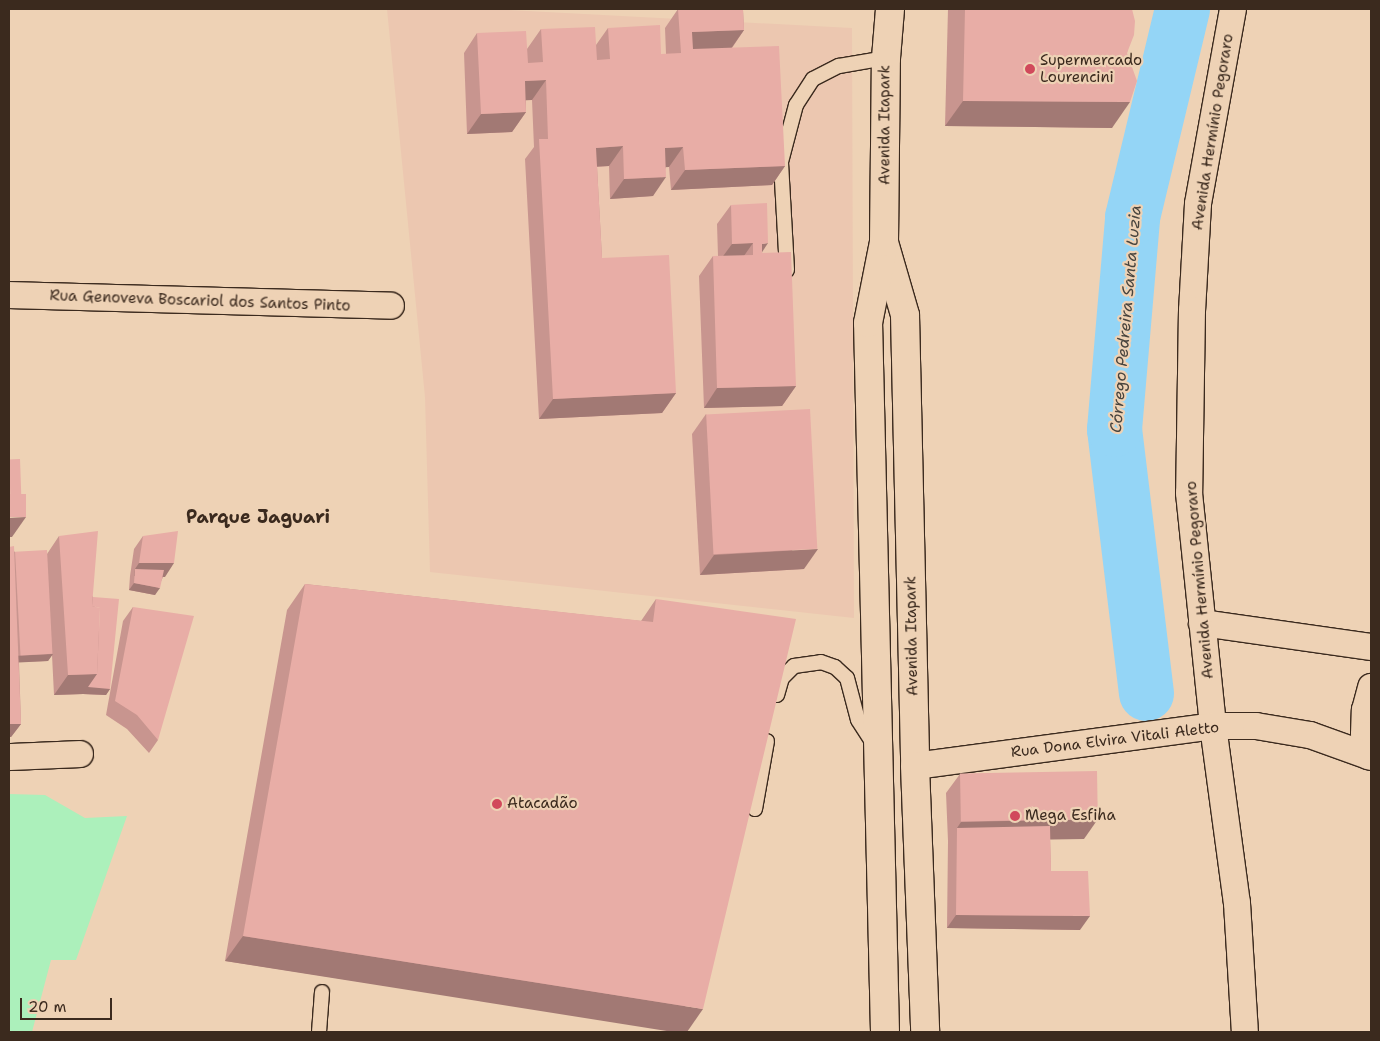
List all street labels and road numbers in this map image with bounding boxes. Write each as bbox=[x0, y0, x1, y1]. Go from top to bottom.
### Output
street label: Avenida Hermínio Pegoraro bbox=[1189, 33, 1237, 231]
street label: Avenida Itapark bbox=[876, 65, 894, 185]
street label: Rua Genoveva Boscariol dos Santos Pinto bbox=[49, 287, 351, 315]
street label: Avenida Hermínio Pegoraro bbox=[1182, 480, 1218, 680]
street label: Avenida Itapark bbox=[902, 576, 922, 696]
street label: Rua Dona Elvira Vitali Aletto bbox=[1010, 718, 1220, 762]

